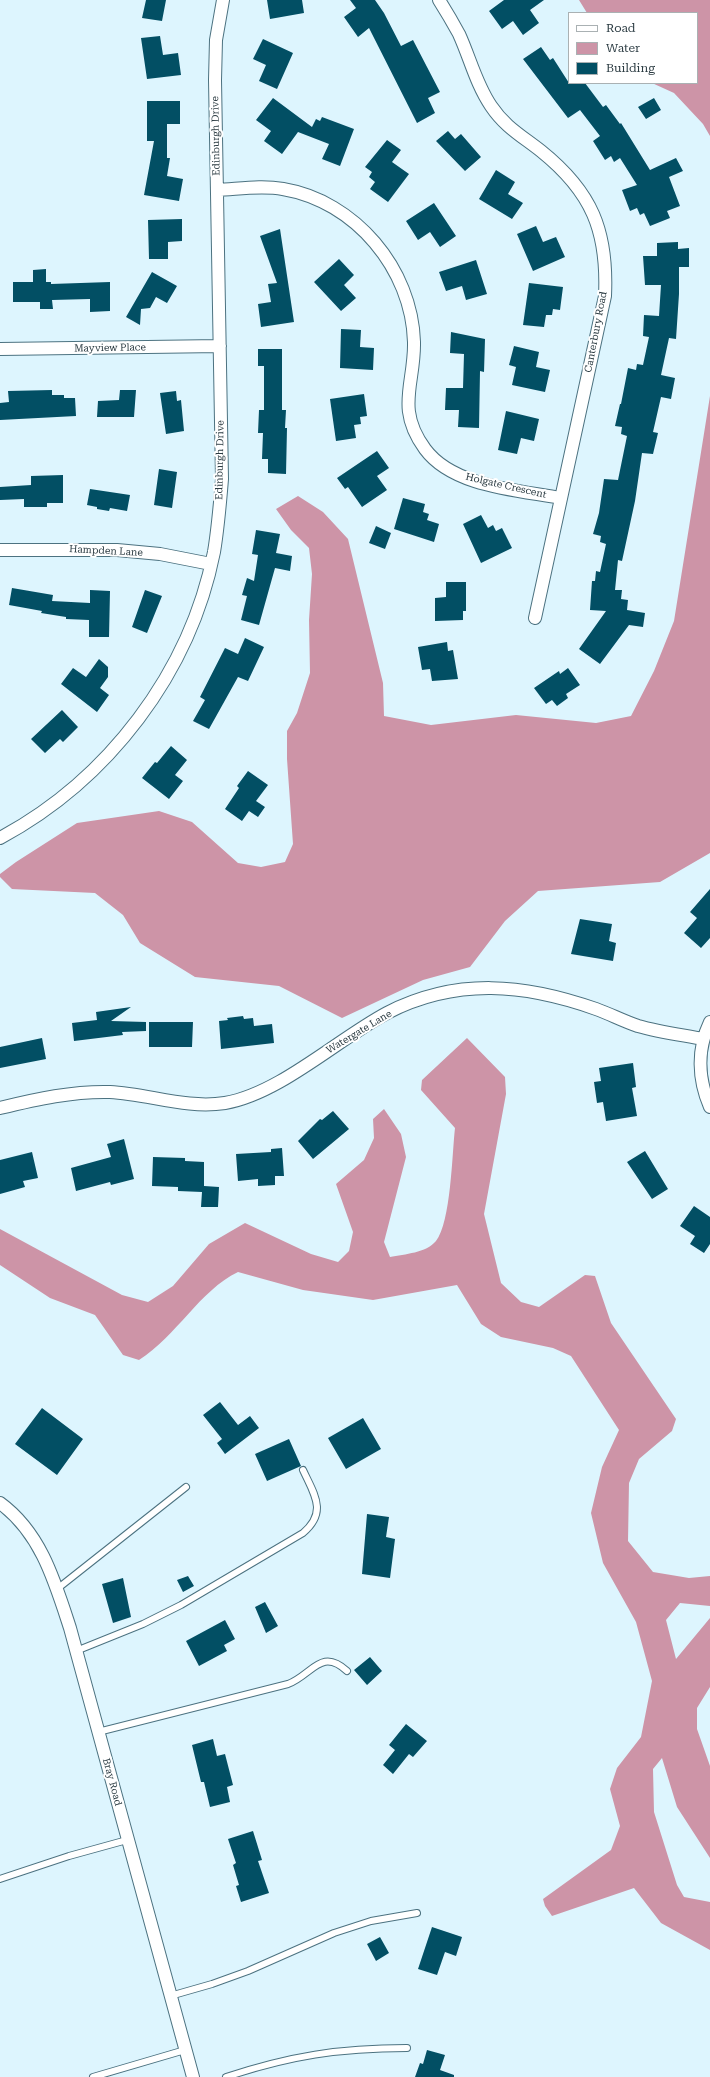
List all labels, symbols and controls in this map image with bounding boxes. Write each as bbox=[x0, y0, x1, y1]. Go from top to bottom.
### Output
legend bbox=[568, 12, 698, 84]
text: Road bbox=[606, 21, 635, 35]
text: Water bbox=[606, 41, 640, 55]
text: Building bbox=[606, 61, 655, 75]
street label: Edinburgh Drive bbox=[209, 96, 223, 176]
street label: Canterbury Road bbox=[582, 290, 610, 374]
street label: Mayview Place bbox=[74, 341, 146, 355]
street label: Edinburgh Drive bbox=[213, 420, 227, 500]
street label: Holgate Crescent bbox=[464, 471, 548, 501]
street label: Hampden Lane bbox=[69, 543, 143, 559]
street label: Watergate Lane bbox=[324, 1008, 394, 1056]
street label: Bray Road bbox=[100, 1757, 124, 1807]

